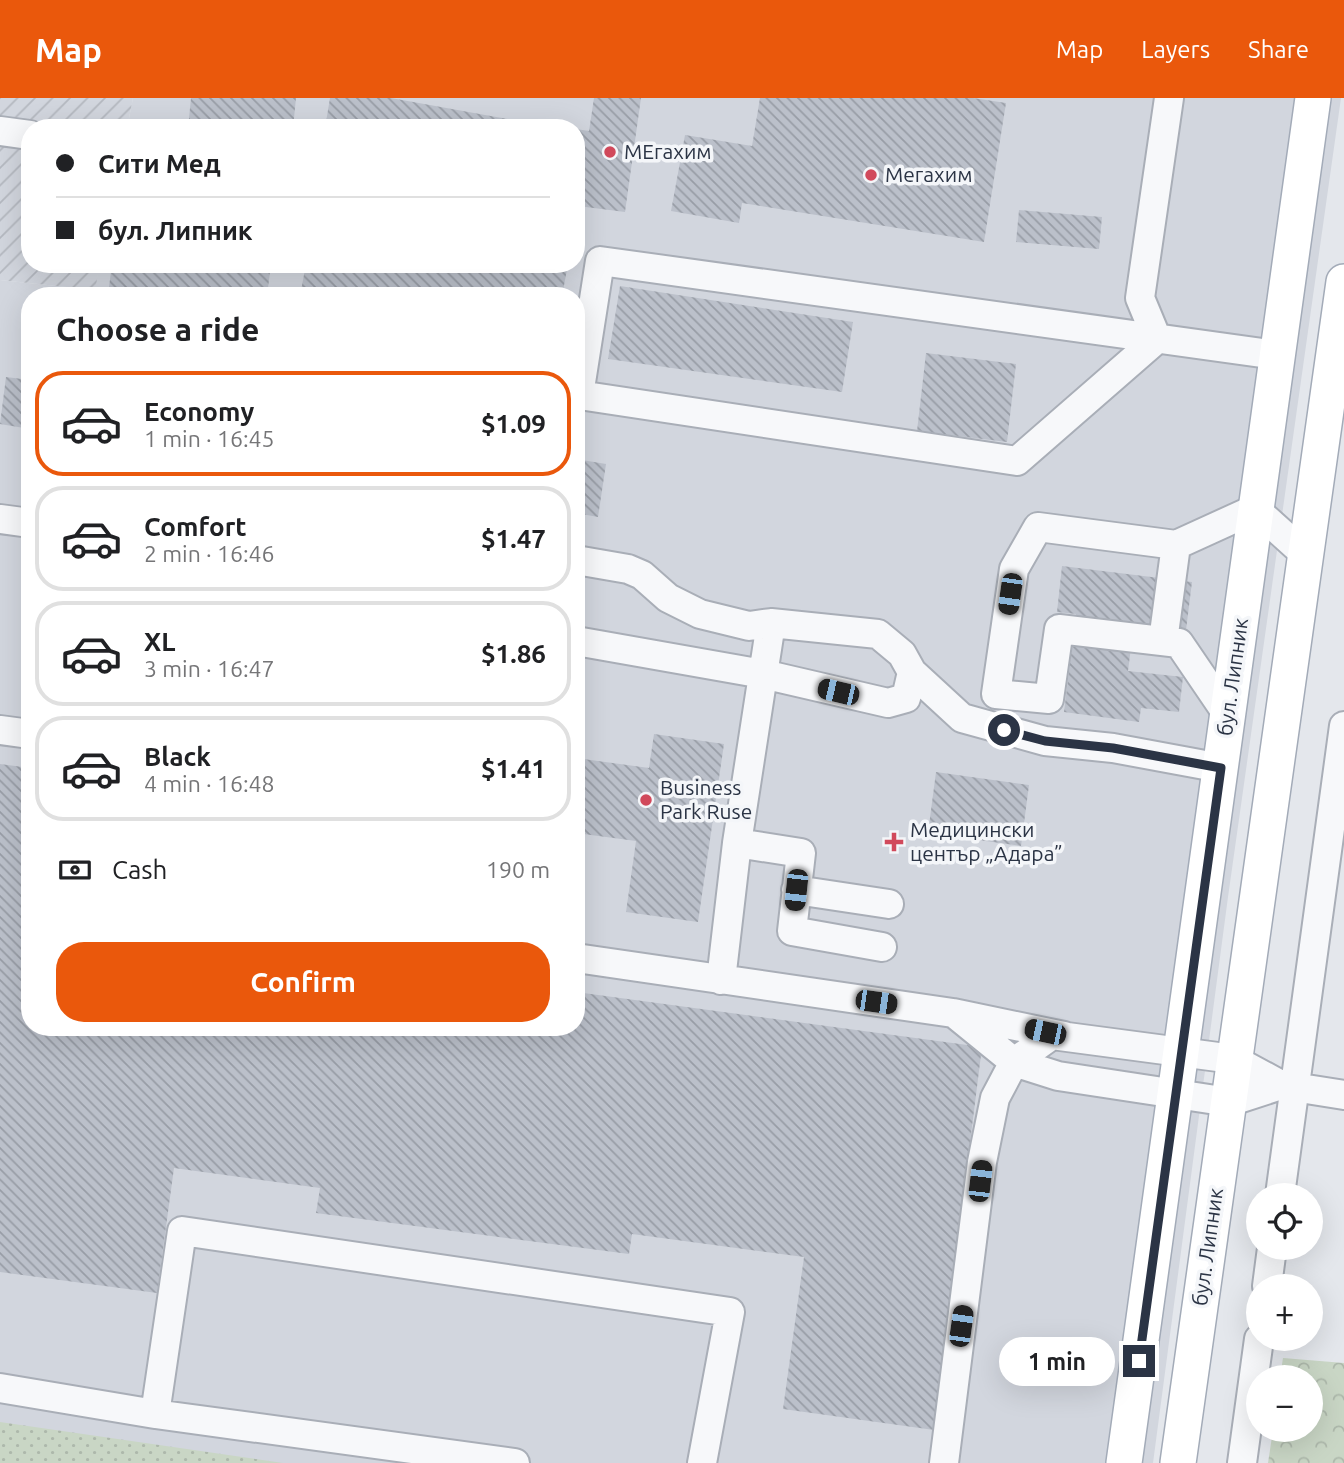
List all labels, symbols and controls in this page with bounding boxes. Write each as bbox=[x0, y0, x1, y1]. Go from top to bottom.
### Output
text: Map bbox=[35, 31, 102, 68]
text: Map bbox=[1056, 36, 1103, 63]
text: Layers bbox=[1141, 36, 1210, 63]
text: Share bbox=[1248, 36, 1309, 63]
place label: МЕгахим bbox=[624, 139, 712, 163]
marker: МЕгахим bbox=[602, 144, 618, 160]
text: Сити Мед bbox=[98, 149, 221, 178]
place label: Мегахим bbox=[885, 162, 972, 186]
marker: Мегахим bbox=[863, 167, 879, 183]
text: бул. Липник bbox=[98, 216, 253, 245]
text: Choose a ride bbox=[56, 311, 259, 347]
icon: car bbox=[60, 392, 123, 455]
text: Economy bbox=[144, 397, 254, 426]
text: $1.09 bbox=[481, 409, 546, 438]
text: 1 min · 16:45 bbox=[144, 426, 275, 451]
icon: car bbox=[60, 507, 123, 570]
text: Comfort bbox=[144, 512, 247, 541]
text: $1.47 bbox=[481, 524, 546, 553]
text: 2 min · 16:46 bbox=[144, 541, 275, 566]
car bbox=[997, 572, 1024, 616]
street label: бул. Липник bbox=[1212, 616, 1252, 737]
icon: car bbox=[60, 622, 123, 685]
text: XL bbox=[144, 627, 175, 656]
text: $1.86 bbox=[481, 639, 546, 668]
text: 3 min · 16:47 bbox=[144, 656, 275, 681]
car bbox=[816, 677, 861, 707]
route start bbox=[988, 714, 1020, 746]
icon: car bbox=[60, 737, 123, 800]
text: Black bbox=[144, 742, 211, 771]
text: $1.41 bbox=[481, 754, 546, 783]
text: 4 min · 16:48 bbox=[144, 771, 275, 796]
place label: Business Park Ruse bbox=[660, 775, 752, 823]
marker: Business Park Ruse bbox=[638, 792, 654, 808]
place label: Медицински център „Адара” bbox=[910, 817, 1063, 865]
marker: Медицински център „Адара” bbox=[884, 832, 904, 852]
icon: cash bbox=[56, 851, 94, 889]
text: Cash bbox=[112, 855, 167, 884]
text: 190 m bbox=[486, 857, 550, 882]
car bbox=[784, 868, 809, 912]
button: Confirm bbox=[56, 942, 550, 1022]
car bbox=[854, 989, 899, 1015]
car bbox=[1023, 1017, 1068, 1047]
car bbox=[968, 1159, 993, 1203]
map controls bbox=[1246, 1183, 1323, 1442]
button: locate bbox=[1246, 1183, 1323, 1260]
street label: бул. Липник bbox=[1187, 1186, 1227, 1307]
button: + bbox=[1246, 1274, 1323, 1351]
car bbox=[948, 1304, 975, 1348]
callout: 1 min bbox=[999, 1336, 1114, 1386]
route end bbox=[1123, 1345, 1155, 1377]
text: 1 min bbox=[1028, 1349, 1086, 1374]
button: − bbox=[1246, 1365, 1323, 1442]

